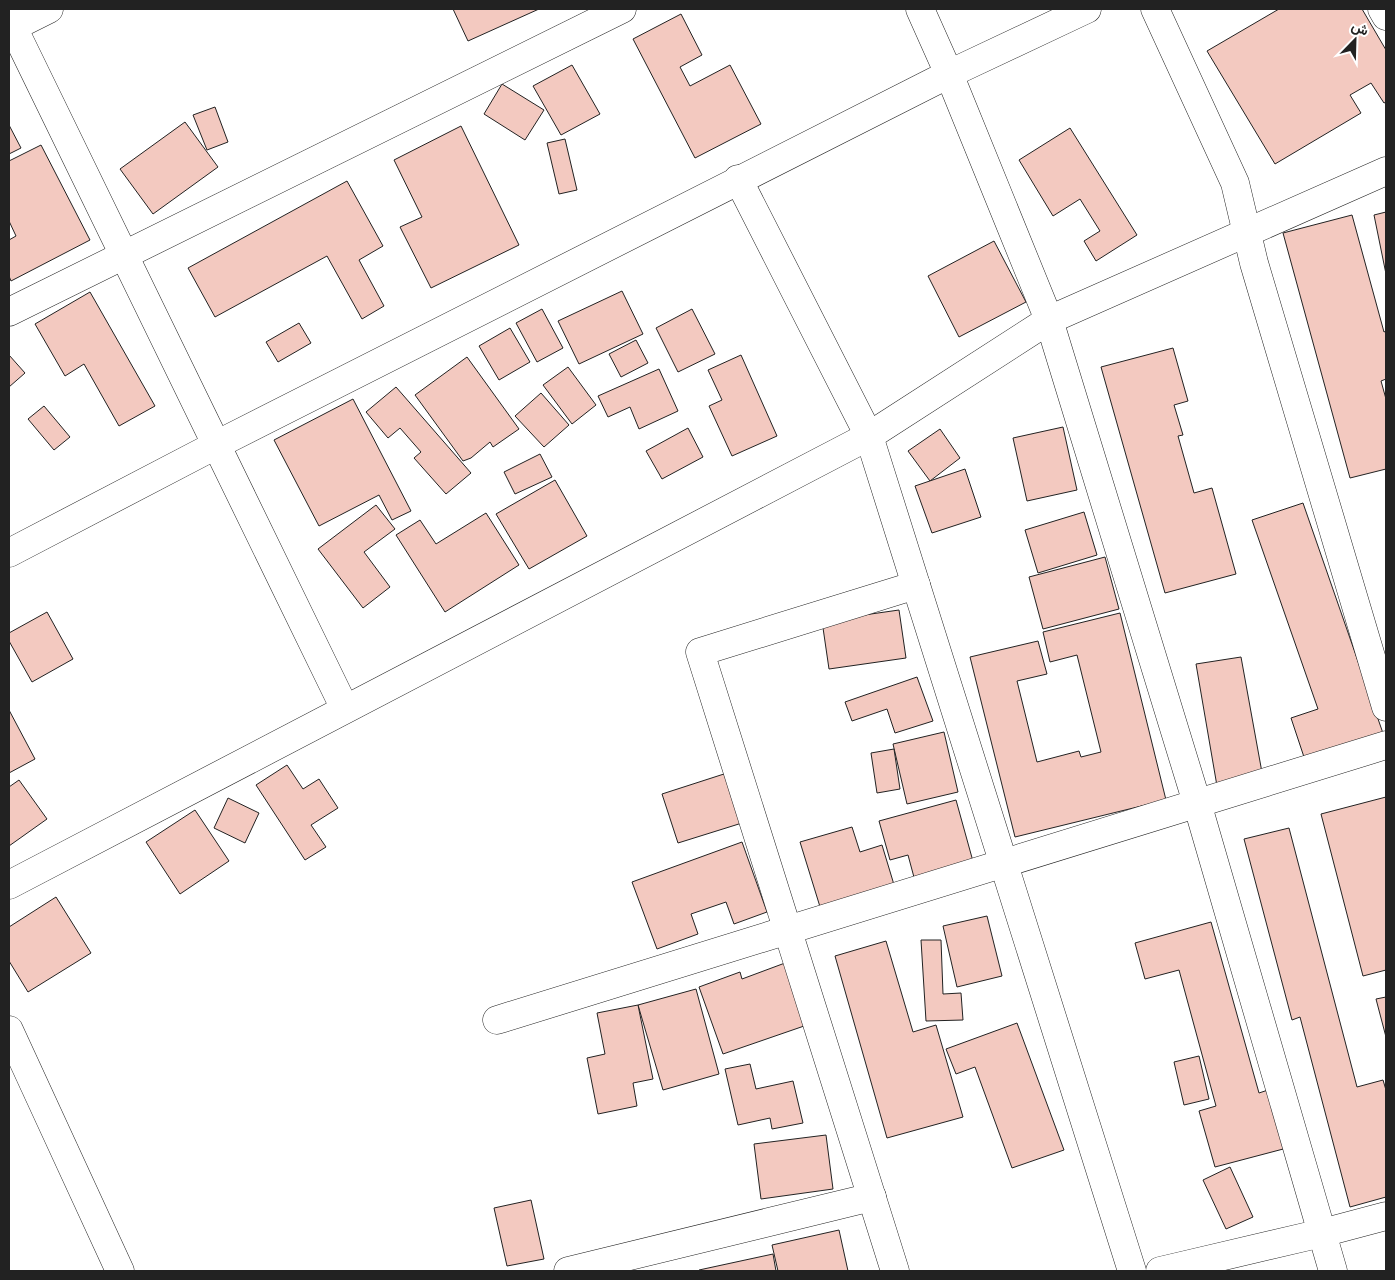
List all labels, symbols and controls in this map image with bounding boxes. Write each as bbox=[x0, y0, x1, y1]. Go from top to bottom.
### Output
north arrow bbox=[1330, 15, 1380, 65]
text: ش bbox=[1349, 16, 1371, 40]

